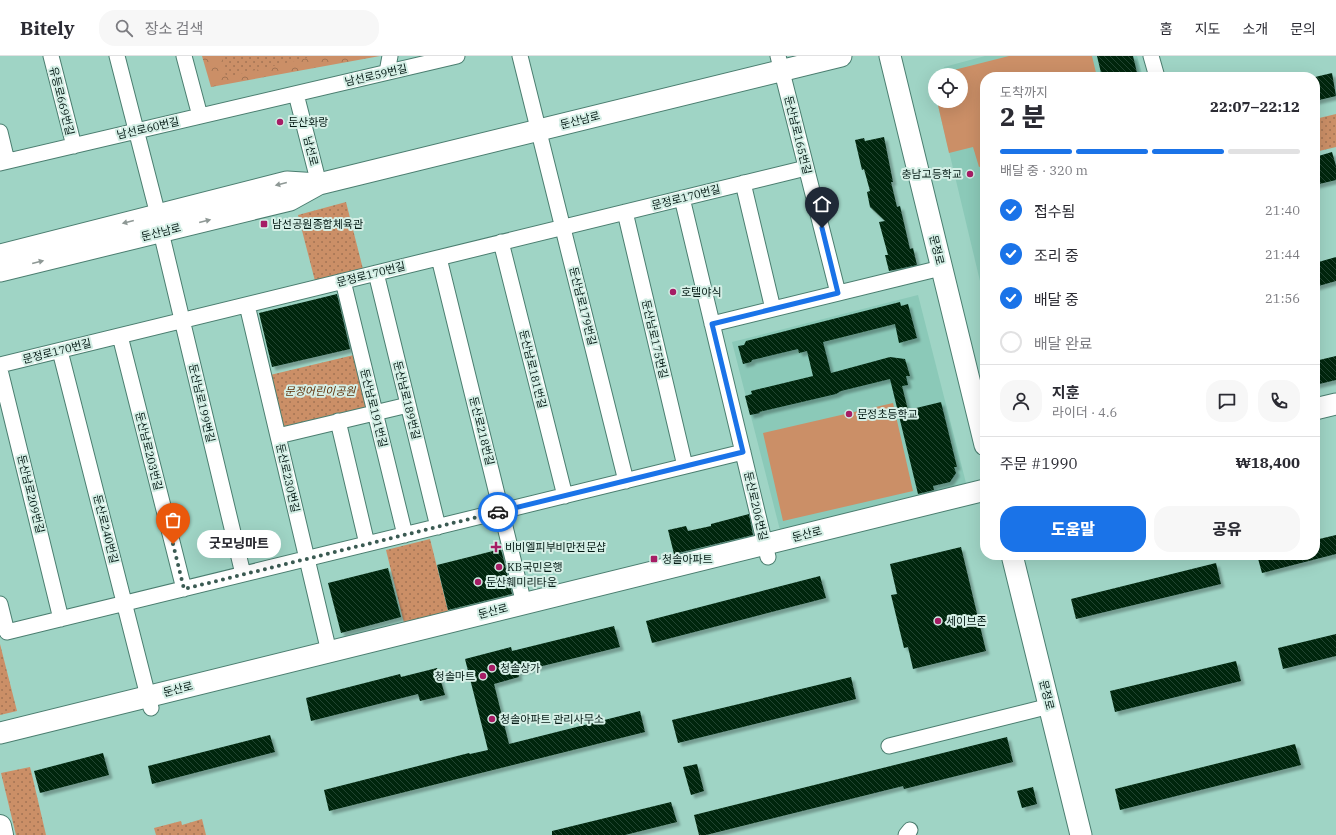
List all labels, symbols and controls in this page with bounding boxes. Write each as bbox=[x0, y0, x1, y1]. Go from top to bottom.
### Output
search box bbox=[99, 10, 379, 46]
text: Bitely bbox=[20, 16, 75, 40]
icon: search bbox=[113, 17, 135, 39]
text: 장소 검색 bbox=[145, 19, 203, 38]
text: 홈 bbox=[1160, 20, 1173, 38]
text: 지도 bbox=[1195, 20, 1220, 38]
text: 소개 bbox=[1242, 20, 1268, 38]
text: 문의 bbox=[1290, 20, 1316, 38]
street label: 남선로59번길 bbox=[343, 61, 409, 89]
street label: 유등로669번길 bbox=[47, 65, 77, 137]
map controls bbox=[928, 68, 968, 108]
button: locate bbox=[928, 68, 968, 108]
text: 도착까지 bbox=[1000, 84, 1048, 101]
street label: 둔산남로165번길 bbox=[781, 94, 815, 176]
text: 22:07–22:12 bbox=[1210, 97, 1300, 116]
text: 2 분 bbox=[1000, 99, 1046, 133]
street label: 둔산남로 bbox=[559, 108, 601, 132]
street label: 남선로60번길 bbox=[115, 114, 181, 142]
place label: 둔산화랑 bbox=[288, 115, 328, 129]
marker: 둔산화랑 bbox=[275, 117, 285, 127]
street label: 남선로 bbox=[301, 135, 321, 167]
text: 배달 중 · 320 m bbox=[1000, 162, 1088, 179]
place label: 충남고등학교 bbox=[901, 167, 962, 181]
marker: 충남고등학교 bbox=[965, 169, 975, 179]
one-way arrow bbox=[275, 181, 287, 187]
street label: 문정로170번길 bbox=[650, 182, 722, 212]
pin bbox=[805, 187, 839, 228]
icon: home bbox=[811, 193, 833, 215]
icon: check bbox=[1000, 199, 1022, 221]
text: 접수됨 bbox=[1034, 202, 1075, 221]
text: 21:40 bbox=[1265, 202, 1300, 219]
place label: 남선공원종합체육관 bbox=[272, 217, 363, 231]
one-way arrow bbox=[199, 218, 211, 224]
marker: 남선공원종합체육관 bbox=[259, 219, 269, 229]
one-way arrow bbox=[121, 220, 134, 226]
street label: 둔산남로 bbox=[140, 220, 182, 244]
street label: 문정로 bbox=[927, 234, 947, 266]
icon: check bbox=[1000, 243, 1022, 265]
text: 조리 중 bbox=[1034, 246, 1079, 265]
text: 21:44 bbox=[1265, 246, 1300, 263]
one-way arrow bbox=[32, 258, 44, 264]
street label: 문정로170번길 bbox=[335, 259, 407, 289]
street label: 둔산남로179번길 bbox=[566, 265, 600, 347]
place label: 호텔야식 bbox=[681, 285, 721, 299]
marker: 호텔야식 bbox=[668, 287, 678, 297]
icon: check bbox=[1000, 287, 1022, 309]
text: 배달 중 bbox=[1034, 290, 1079, 309]
text: 21:56 bbox=[1265, 290, 1300, 307]
street label: 둔산남로175번길 bbox=[639, 298, 671, 380]
street label: 둔산남로181번길 bbox=[516, 328, 550, 410]
text: 배달 완료 bbox=[1034, 334, 1093, 353]
street label: 문정로170번길 bbox=[21, 336, 93, 366]
street label: 둔산남로189번길 bbox=[390, 359, 424, 441]
street label: 둔산남로199번길 bbox=[186, 362, 218, 444]
street label: 둔산남로191번길 bbox=[357, 367, 391, 449]
button: person bbox=[1000, 380, 1042, 422]
button: chat bbox=[1206, 380, 1248, 422]
button: phone bbox=[1258, 380, 1300, 422]
text: 지훈 bbox=[1052, 383, 1080, 402]
park label: 문정어린이공원 bbox=[285, 384, 356, 398]
street label: 둔산로218번길 bbox=[467, 395, 497, 467]
text: 라이더 · 4.6 bbox=[1052, 404, 1117, 421]
place label: 문정초등학교 bbox=[857, 407, 918, 421]
marker: 문정초등학교 bbox=[844, 409, 854, 419]
street label: 둔산남로203번길 bbox=[132, 410, 166, 492]
street label: 둔산로230번길 bbox=[273, 442, 303, 514]
street label: 둔산남로209번길 bbox=[14, 453, 48, 535]
text: ₩18,400 bbox=[1235, 453, 1300, 472]
text: 주문 #1990 bbox=[1000, 454, 1078, 473]
street label: 둔산로206번길 bbox=[741, 470, 771, 542]
courier bbox=[478, 492, 518, 532]
street label: 둔산로240번길 bbox=[91, 493, 121, 565]
icon: car bbox=[487, 501, 509, 523]
pin bbox=[156, 503, 190, 544]
button: 도움말 bbox=[1000, 506, 1146, 552]
button: 공유 bbox=[1154, 506, 1300, 552]
icon: bag bbox=[162, 509, 184, 531]
street label: 둔산로 bbox=[791, 524, 823, 544]
callout: 굿모닝마트 bbox=[197, 530, 281, 558]
text: 굿모닝마트 bbox=[209, 535, 269, 552]
place label: 비비엘피부비만전문샵 bbox=[505, 540, 606, 554]
marker: 비비엘피부비만전문샵 bbox=[490, 541, 502, 553]
place label: 청솔아파트 bbox=[662, 552, 713, 566]
marker: 청솔아파트 bbox=[649, 554, 659, 564]
place label: KB국민은행 bbox=[507, 560, 563, 574]
marker: KB국민은행 bbox=[494, 562, 504, 572]
place label: 둔산훼미리타운 bbox=[486, 575, 557, 589]
marker: 둔산훼미리타운 bbox=[473, 577, 483, 587]
street label: 둔산로 bbox=[477, 601, 509, 621]
place label: 세이브존 bbox=[946, 614, 986, 628]
marker: 세이브존 bbox=[933, 616, 943, 626]
place label: 청솔상가 bbox=[500, 661, 540, 675]
marker: 청솔상가 bbox=[487, 663, 497, 673]
place label: 청솔마트 bbox=[435, 669, 475, 683]
marker: 청솔마트 bbox=[478, 671, 488, 681]
street label: 둔산로 bbox=[162, 679, 194, 699]
street label: 문정로 bbox=[1037, 679, 1057, 711]
place label: 청솔아파트 관리사무소 bbox=[500, 712, 604, 726]
marker: 청솔아파트 관리사무소 bbox=[487, 714, 497, 724]

